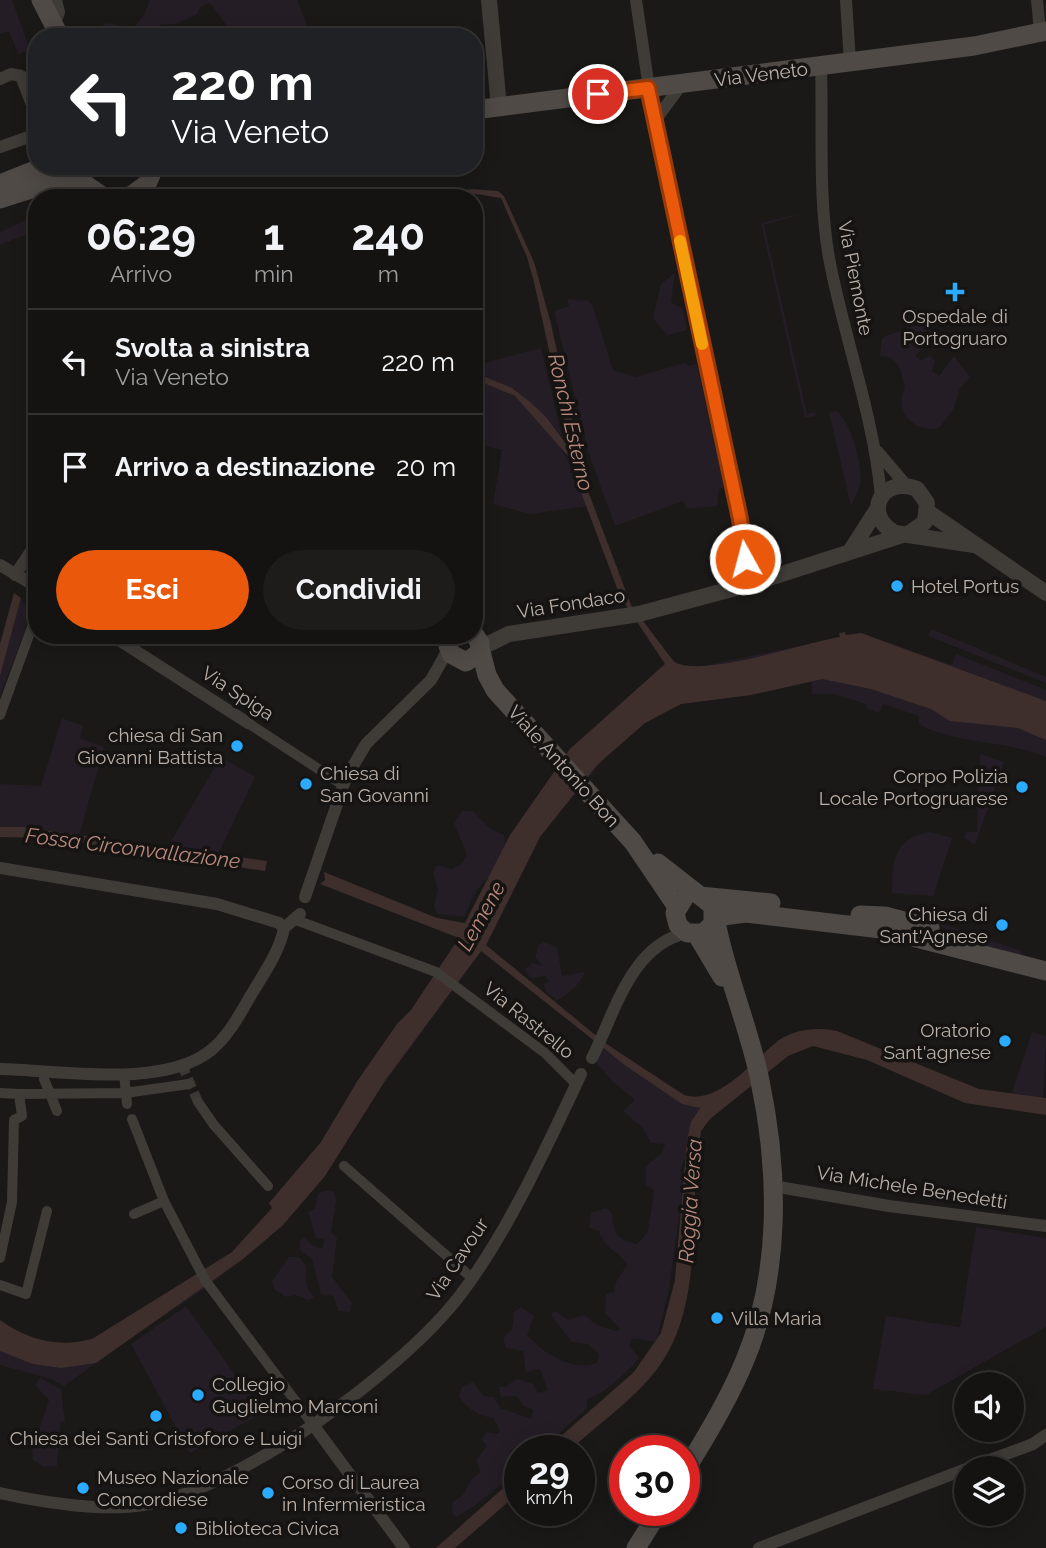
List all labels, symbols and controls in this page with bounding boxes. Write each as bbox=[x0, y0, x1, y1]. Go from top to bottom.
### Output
text: 220 m bbox=[171, 54, 314, 111]
icon: left bbox=[56, 56, 147, 147]
street label: Via Veneto bbox=[713, 57, 809, 91]
pin bbox=[568, 64, 628, 124]
icon: arrive bbox=[579, 75, 617, 113]
text: Via Veneto bbox=[171, 113, 329, 150]
text: 06:29 bbox=[86, 211, 196, 260]
text: 1 bbox=[263, 211, 284, 260]
text: 240 bbox=[352, 211, 425, 260]
street label: Via Piemonte bbox=[834, 219, 878, 337]
text: Arrivo bbox=[110, 260, 172, 287]
text: min bbox=[254, 260, 294, 287]
text: m bbox=[378, 260, 399, 287]
marker: Ospedale di Portogruaro bbox=[945, 282, 965, 302]
place label: Ospedale di Portogruaro bbox=[902, 305, 1008, 349]
text: Svolta a sinistra bbox=[115, 333, 310, 363]
icon: left bbox=[56, 343, 94, 381]
text: 220 m bbox=[381, 347, 455, 377]
water label: Ronchi Esterno bbox=[543, 351, 599, 493]
text: Via Veneto bbox=[115, 363, 229, 390]
icon: arrive bbox=[56, 448, 94, 486]
text: Arrivo a destinazione bbox=[115, 452, 375, 482]
text: 20 m bbox=[396, 452, 456, 482]
position arrow bbox=[708, 522, 782, 596]
button: Esci bbox=[56, 550, 249, 630]
button: Condividi bbox=[263, 550, 455, 630]
place label: Hotel Portus bbox=[911, 575, 1019, 597]
marker: Hotel Portus bbox=[889, 578, 905, 594]
street label: Via Fondaco bbox=[515, 584, 627, 622]
street label: Via Spiga bbox=[198, 662, 278, 724]
street label: Viale Antonio Bon bbox=[504, 701, 624, 831]
place label: chiesa di San Giovanni Battista bbox=[77, 724, 223, 768]
marker: chiesa di San Giovanni Battista bbox=[229, 738, 245, 754]
place label: Chiesa di San Govanni bbox=[320, 762, 429, 806]
place label: Corpo Polizia Locale Portogruarese bbox=[819, 765, 1008, 809]
marker: Chiesa di San Govanni bbox=[298, 776, 314, 792]
marker: Corpo Polizia Locale Portogruarese bbox=[1014, 779, 1030, 795]
water label: Fossa Circonvallazione bbox=[24, 822, 242, 874]
water label: Lemene bbox=[452, 877, 510, 955]
place label: Chiesa di Sant'Agnese bbox=[879, 903, 988, 947]
marker: Chiesa di Sant'Agnese bbox=[994, 917, 1010, 933]
street label: Via Rastrello bbox=[480, 977, 578, 1063]
place label: Oratorio Sant'agnese bbox=[883, 1019, 991, 1063]
marker: Oratorio Sant'agnese bbox=[997, 1033, 1013, 1049]
water label: Roggia Versa bbox=[673, 1138, 707, 1264]
street label: Via Michele Benedetti bbox=[815, 1161, 1009, 1213]
street label: Via Cavour bbox=[421, 1213, 493, 1304]
place label: Villa Maria bbox=[731, 1307, 822, 1329]
marker: Villa Maria bbox=[709, 1310, 725, 1326]
map controls bbox=[954, 1372, 1024, 1526]
button: sound bbox=[954, 1372, 1024, 1442]
place label: Collegio Guglielmo Marconi bbox=[212, 1373, 378, 1417]
marker: Collegio Guglielmo Marconi bbox=[190, 1387, 206, 1403]
marker: Chiesa dei Santi Cristoforo e Luigi bbox=[148, 1408, 164, 1424]
place label: Chiesa dei Santi Cristoforo e Luigi bbox=[10, 1427, 302, 1449]
speed limit sign: 30 bbox=[609, 1435, 700, 1526]
text: 29 bbox=[529, 1451, 570, 1492]
button: layers bbox=[954, 1456, 1024, 1526]
place label: Museo Nazionale Concordiese bbox=[97, 1466, 249, 1510]
place label: Corso di Laurea in Infermieristica bbox=[282, 1471, 426, 1515]
marker: Museo Nazionale Concordiese bbox=[75, 1480, 91, 1496]
marker: Corso di Laurea in Infermieristica bbox=[260, 1485, 276, 1501]
text: km/h bbox=[526, 1487, 573, 1508]
place label: Biblioteca Civica bbox=[195, 1517, 339, 1539]
marker: Biblioteca Civica bbox=[173, 1520, 189, 1536]

